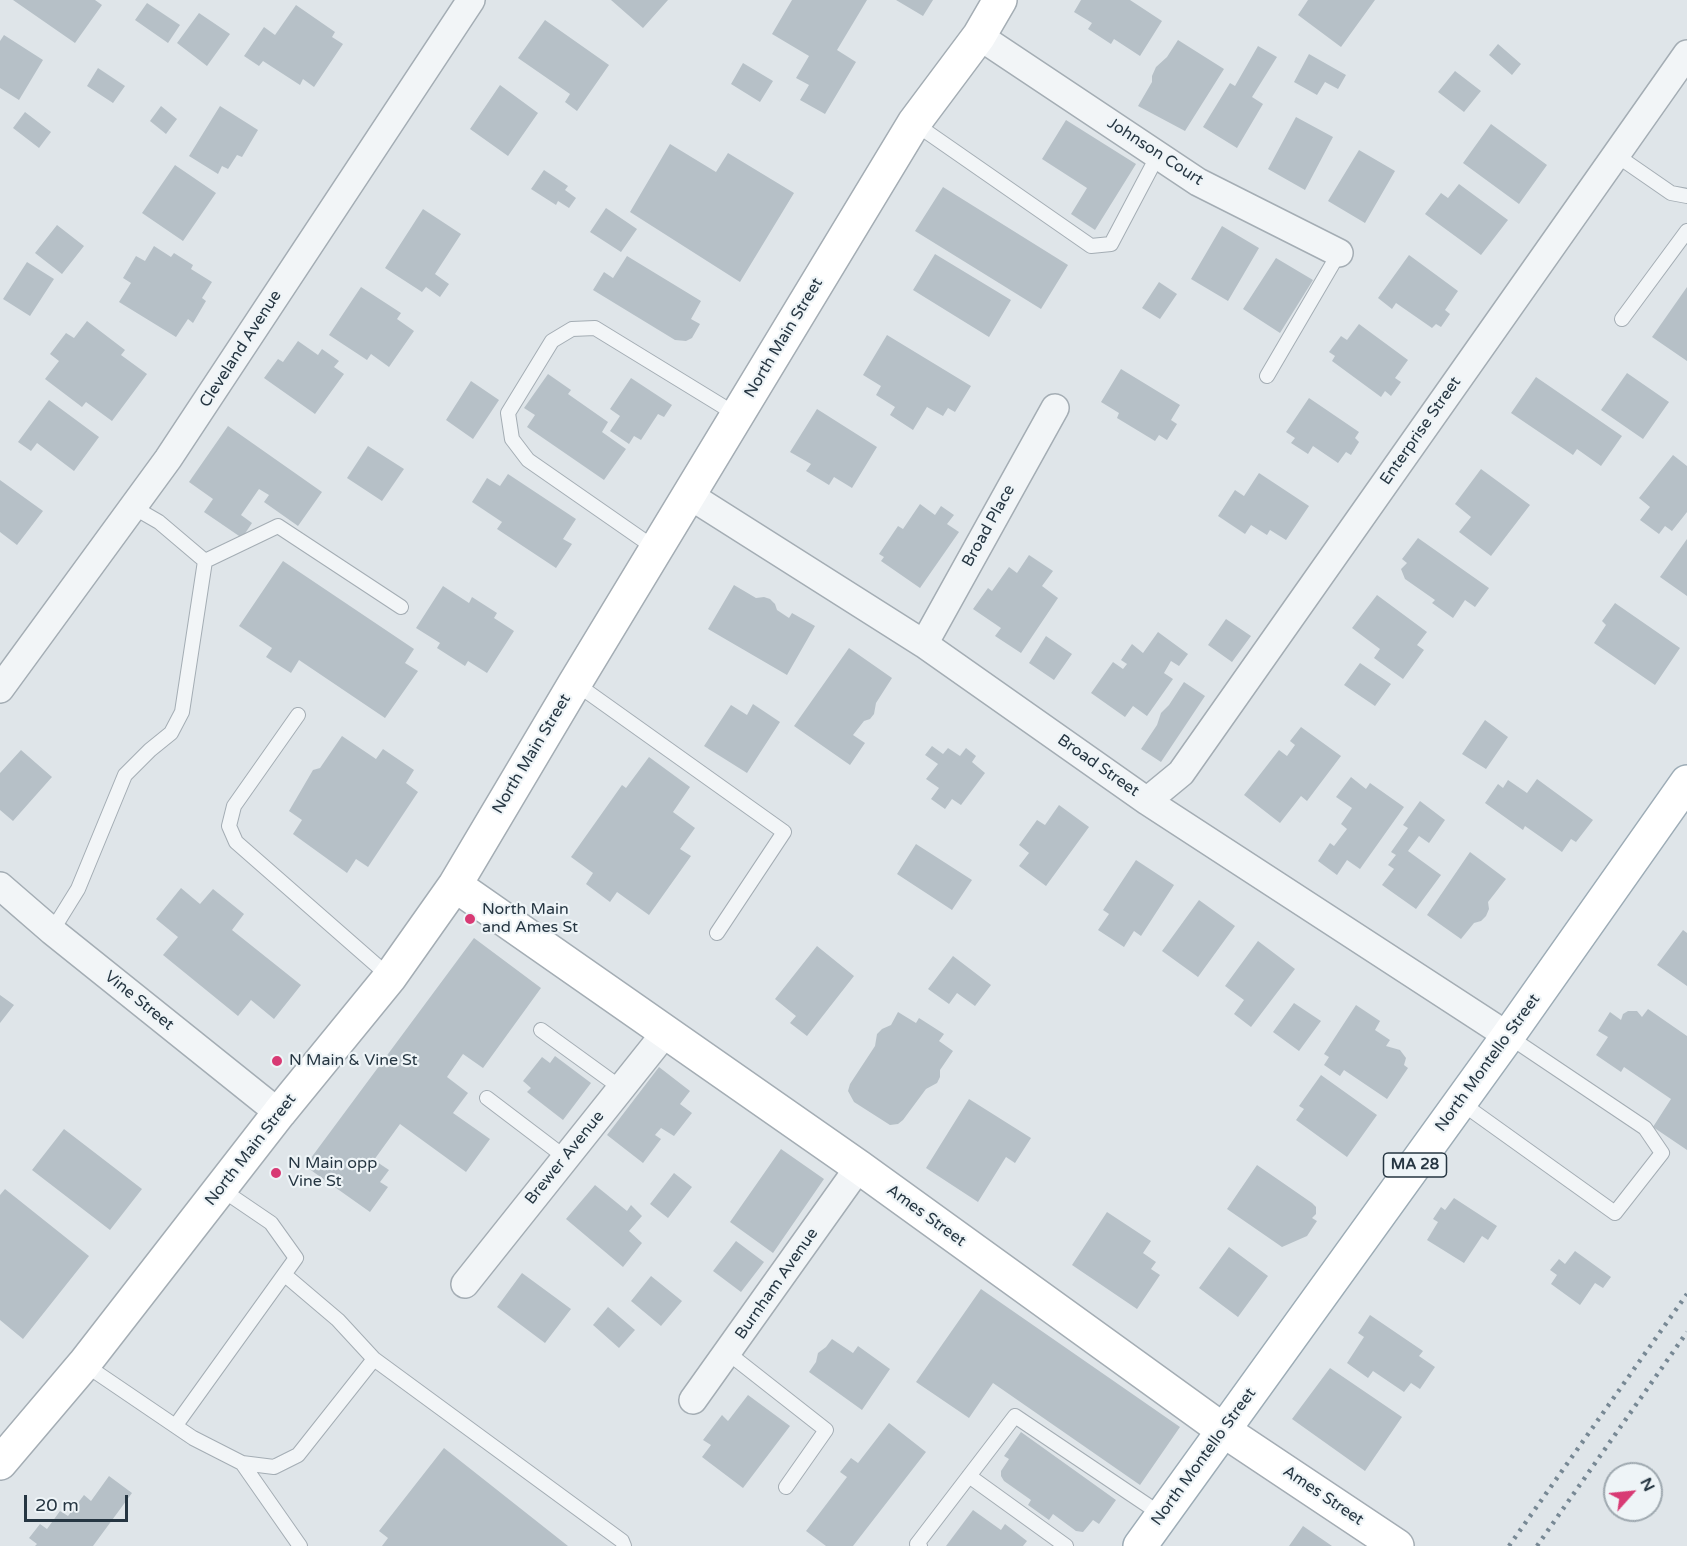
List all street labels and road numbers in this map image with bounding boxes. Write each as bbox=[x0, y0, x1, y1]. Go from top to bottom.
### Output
street label: Johnson Court bbox=[1103, 114, 1207, 190]
street label: North Main Street bbox=[741, 275, 827, 401]
street label: Cleveland Avenue bbox=[196, 287, 286, 411]
street label: Enterprise Street bbox=[1377, 373, 1465, 489]
street label: Broad Place bbox=[959, 482, 1019, 570]
street label: North Main Street bbox=[489, 691, 575, 817]
street label: Broad Street bbox=[1053, 731, 1143, 801]
street label: Vine Street bbox=[100, 967, 178, 1035]
street label: North Montello Street bbox=[1432, 990, 1544, 1136]
street label: North Main Street bbox=[201, 1090, 301, 1210]
street label: Brewer Avenue bbox=[521, 1107, 609, 1209]
road number: MA 28 bbox=[1384, 1153, 1446, 1177]
street label: Ames Street bbox=[883, 1181, 969, 1251]
street label: Burnham Avenue bbox=[731, 1225, 823, 1343]
street label: North Montello Street bbox=[1148, 1384, 1260, 1530]
street label: Ames Street bbox=[1279, 1462, 1367, 1530]

